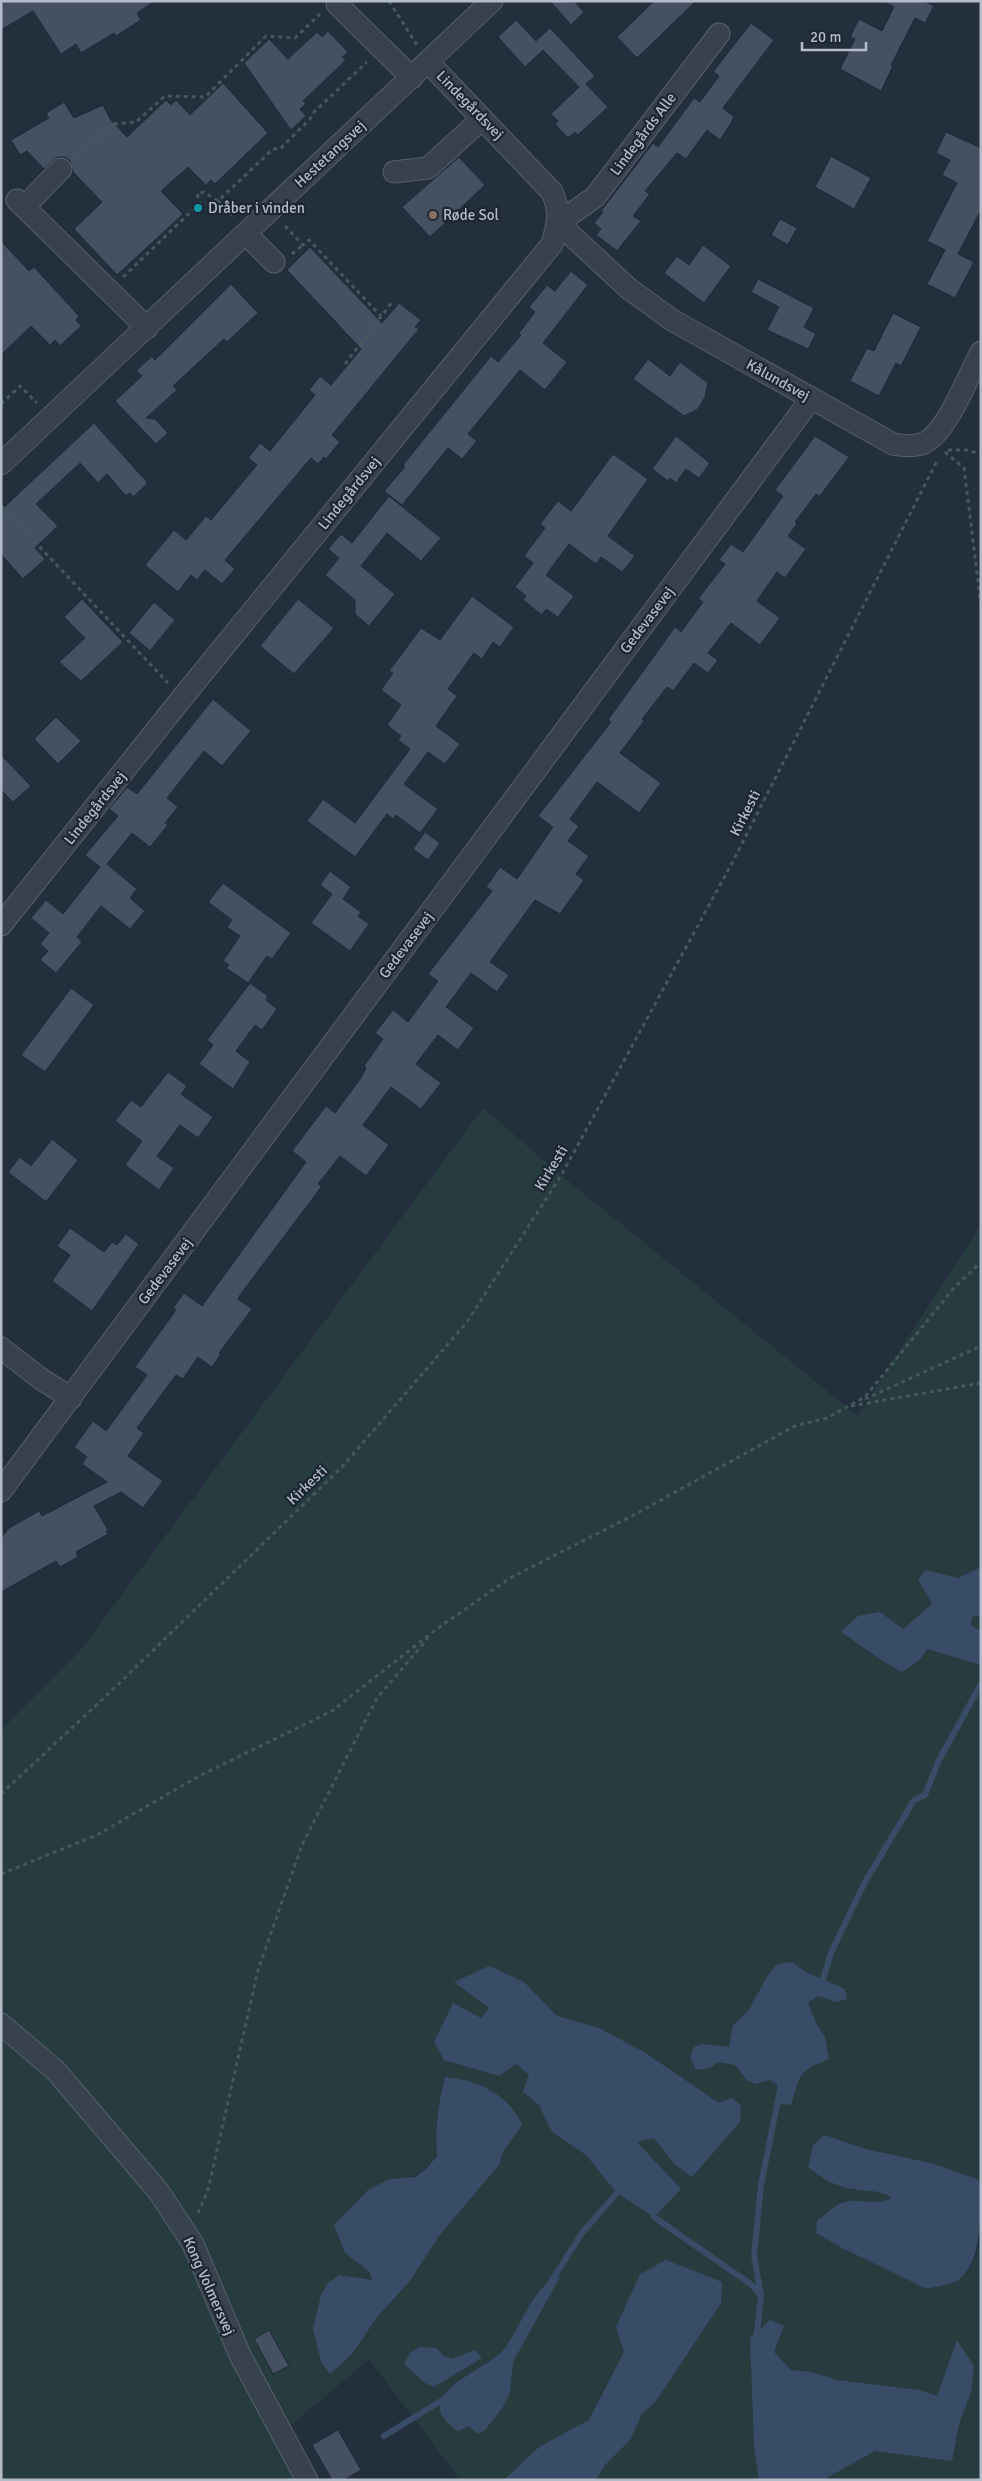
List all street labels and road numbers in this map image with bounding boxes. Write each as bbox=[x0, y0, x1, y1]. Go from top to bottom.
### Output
street label: Lindegårdsvej bbox=[433, 67, 507, 143]
street label: Lindegårds Alle bbox=[606, 89, 680, 179]
street label: Hestetangsvej bbox=[291, 117, 369, 191]
street label: Kålundsvej bbox=[743, 355, 813, 405]
street label: Lindegårdsvej bbox=[314, 453, 384, 533]
street label: Gedevasevej bbox=[616, 583, 678, 657]
street label: Lindegårdsvej bbox=[60, 768, 130, 848]
street label: Kirkesti bbox=[726, 787, 764, 839]
street label: Gedevasevej bbox=[375, 908, 437, 982]
street label: Kirkesti bbox=[531, 1142, 571, 1194]
street label: Gedevasevej bbox=[134, 1234, 196, 1308]
street label: Kirkesti bbox=[283, 1461, 331, 1509]
street label: Kong Volmersvej bbox=[179, 2234, 239, 2338]

